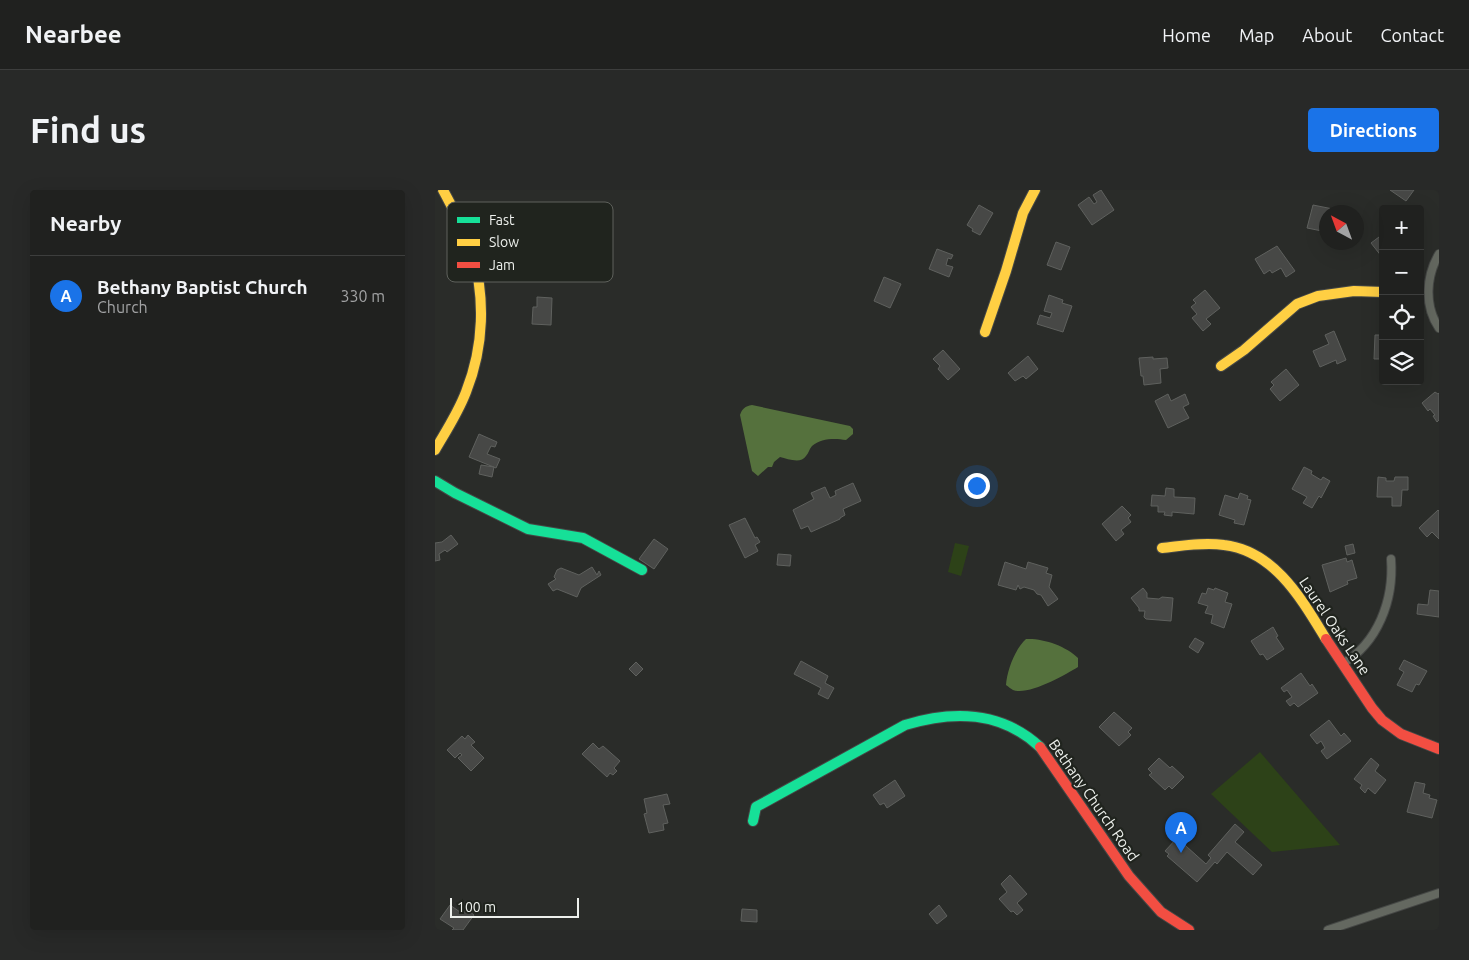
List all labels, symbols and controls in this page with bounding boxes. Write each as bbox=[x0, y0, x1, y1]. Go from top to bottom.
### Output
text: Nearbee bbox=[25, 21, 122, 48]
text: Home bbox=[1162, 25, 1211, 45]
text: Map bbox=[1239, 25, 1274, 45]
text: About bbox=[1302, 25, 1352, 45]
text: Contact bbox=[1380, 25, 1444, 45]
button: Directions bbox=[1308, 108, 1439, 152]
text: Find us bbox=[30, 110, 146, 150]
legend bbox=[447, 202, 613, 282]
north arrow bbox=[1319, 205, 1364, 250]
map controls bbox=[1379, 205, 1424, 385]
button: + bbox=[1379, 205, 1424, 250]
text: Nearby bbox=[50, 211, 121, 235]
text: Fast bbox=[489, 212, 515, 228]
text: Slow bbox=[489, 234, 519, 250]
button: − bbox=[1379, 250, 1424, 295]
text: Jam bbox=[489, 257, 515, 273]
text: Bethany Baptist Church bbox=[97, 276, 308, 298]
text: A bbox=[60, 287, 72, 305]
text: 330 m bbox=[340, 287, 385, 305]
button: locate bbox=[1379, 295, 1424, 340]
text: Church bbox=[97, 298, 148, 316]
button: layers bbox=[1379, 340, 1424, 385]
your location bbox=[964, 473, 990, 499]
street label: Laurel Oaks Lane bbox=[1296, 574, 1374, 678]
street label: Bethany Church Road bbox=[1046, 736, 1142, 864]
pin: A bbox=[1165, 812, 1197, 853]
scale bar bbox=[450, 895, 579, 918]
text: 100 m bbox=[457, 899, 496, 915]

